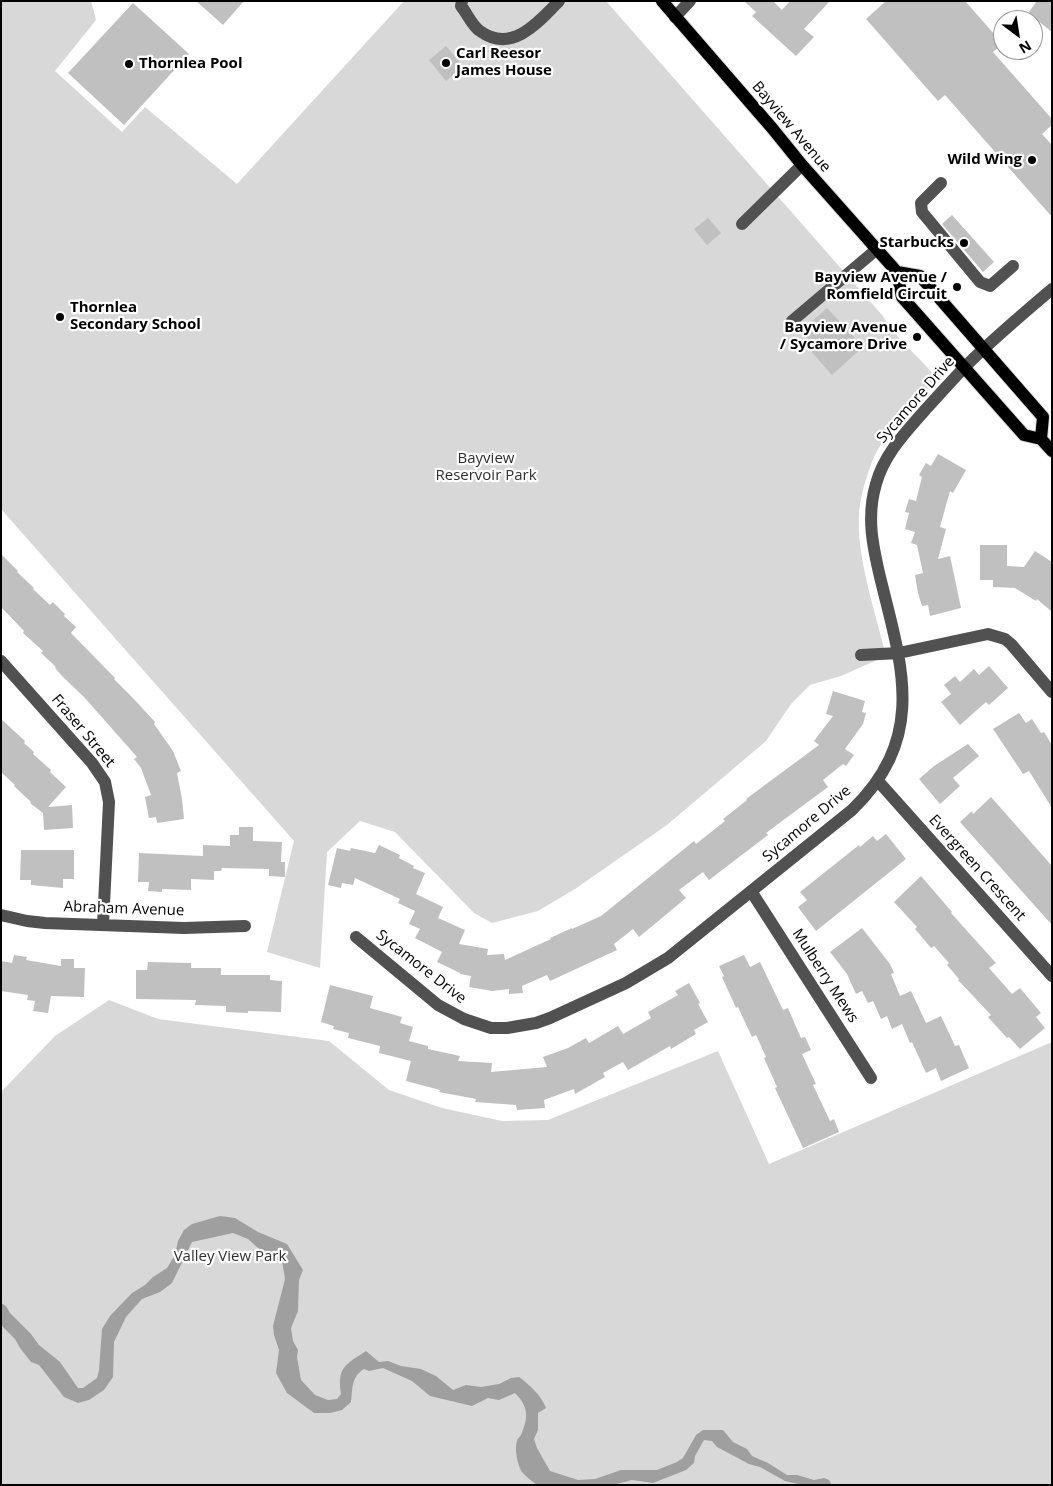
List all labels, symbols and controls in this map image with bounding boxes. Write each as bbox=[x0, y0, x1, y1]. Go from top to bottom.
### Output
north arrow bbox=[993, 10, 1043, 60]
text: N bbox=[1016, 36, 1035, 59]
place label: Carl Reesor James House bbox=[456, 45, 552, 80]
place label: Thornlea Pool bbox=[139, 55, 242, 73]
marker: Carl Reesor James House bbox=[440, 57, 452, 69]
marker: Thornlea Pool bbox=[123, 58, 135, 70]
street label: Bayview Avenue bbox=[748, 78, 834, 176]
place label: Wild Wing bbox=[948, 151, 1022, 169]
marker: Wild Wing bbox=[1026, 154, 1038, 166]
place label: Starbucks bbox=[880, 234, 954, 252]
marker: Starbucks bbox=[958, 237, 970, 249]
place label: Bayview Avenue / Romfield Circuit bbox=[814, 269, 947, 304]
marker: Bayview Avenue / Romfield Circuit bbox=[951, 281, 963, 293]
place label: Thornlea Secondary School bbox=[70, 299, 201, 334]
marker: Thornlea Secondary School bbox=[54, 311, 66, 323]
place label: Bayview Avenue / Sycamore Drive bbox=[780, 319, 907, 354]
marker: Bayview Avenue / Sycamore Drive bbox=[911, 331, 923, 343]
street label: Sycamore Drive bbox=[873, 353, 959, 447]
park label: Bayview Reservoir Park bbox=[435, 450, 537, 485]
street label: Fraser Street bbox=[47, 691, 119, 771]
street label: Sycamore Drive bbox=[759, 782, 855, 866]
street label: Evergreen Crescent bbox=[925, 811, 1029, 925]
street label: Abraham Avenue bbox=[63, 898, 185, 920]
street label: Sycamore Drive bbox=[372, 926, 470, 1008]
street label: Mulberry Mews bbox=[788, 926, 862, 1026]
park label: Valley View Park bbox=[174, 1248, 286, 1266]

